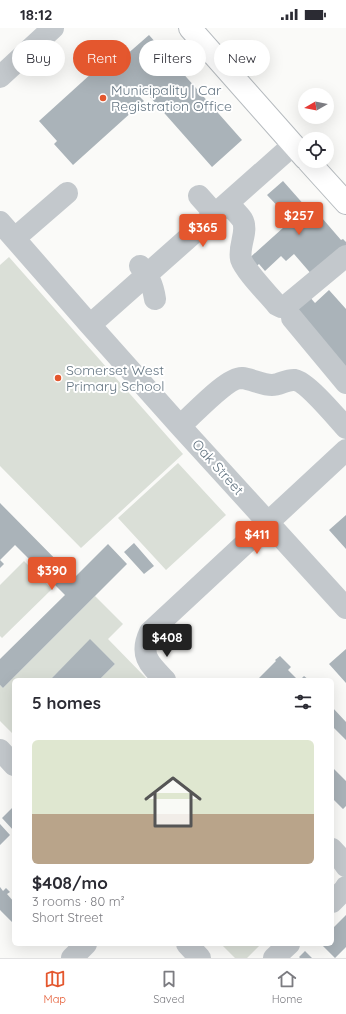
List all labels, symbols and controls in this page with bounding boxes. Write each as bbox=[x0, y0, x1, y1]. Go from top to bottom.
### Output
text: 18:12 bbox=[20, 5, 53, 24]
chip: Buy bbox=[12, 40, 65, 76]
chip: Rent bbox=[73, 40, 131, 76]
chip: Filters bbox=[139, 40, 206, 76]
chip: New bbox=[214, 40, 270, 76]
place label: Municipality | Car Registration Office bbox=[111, 81, 232, 115]
north arrow bbox=[298, 88, 334, 124]
map controls bbox=[298, 88, 334, 168]
marker: Municipality | Car Registration Office bbox=[98, 93, 108, 103]
button: locate bbox=[298, 132, 334, 168]
pin: $257 bbox=[275, 202, 323, 236]
text: $257 bbox=[284, 207, 314, 223]
pin: $365 bbox=[179, 214, 227, 248]
text: $365 bbox=[188, 219, 218, 235]
place label: Somerset West Primary School bbox=[66, 361, 164, 395]
marker: Somerset West Primary School bbox=[53, 373, 63, 383]
street label: Oak Street bbox=[188, 435, 248, 499]
pin: $411 bbox=[233, 521, 281, 555]
text: $411 bbox=[244, 526, 270, 542]
pin: $390 bbox=[28, 557, 76, 591]
text: $390 bbox=[37, 562, 67, 578]
pin: $408 bbox=[143, 624, 191, 658]
text: $408 bbox=[152, 629, 182, 645]
icon: filters bbox=[292, 691, 314, 713]
text: 5 homes bbox=[32, 692, 101, 713]
icon: home bbox=[137, 766, 209, 838]
text: $408/mo bbox=[32, 872, 108, 893]
text: 3 rooms · 80 m² bbox=[32, 893, 125, 909]
text: Short Street bbox=[32, 909, 103, 925]
tab: Map bbox=[44, 968, 66, 1006]
tab: Saved bbox=[153, 968, 185, 1006]
tab: Home bbox=[272, 968, 302, 1006]

